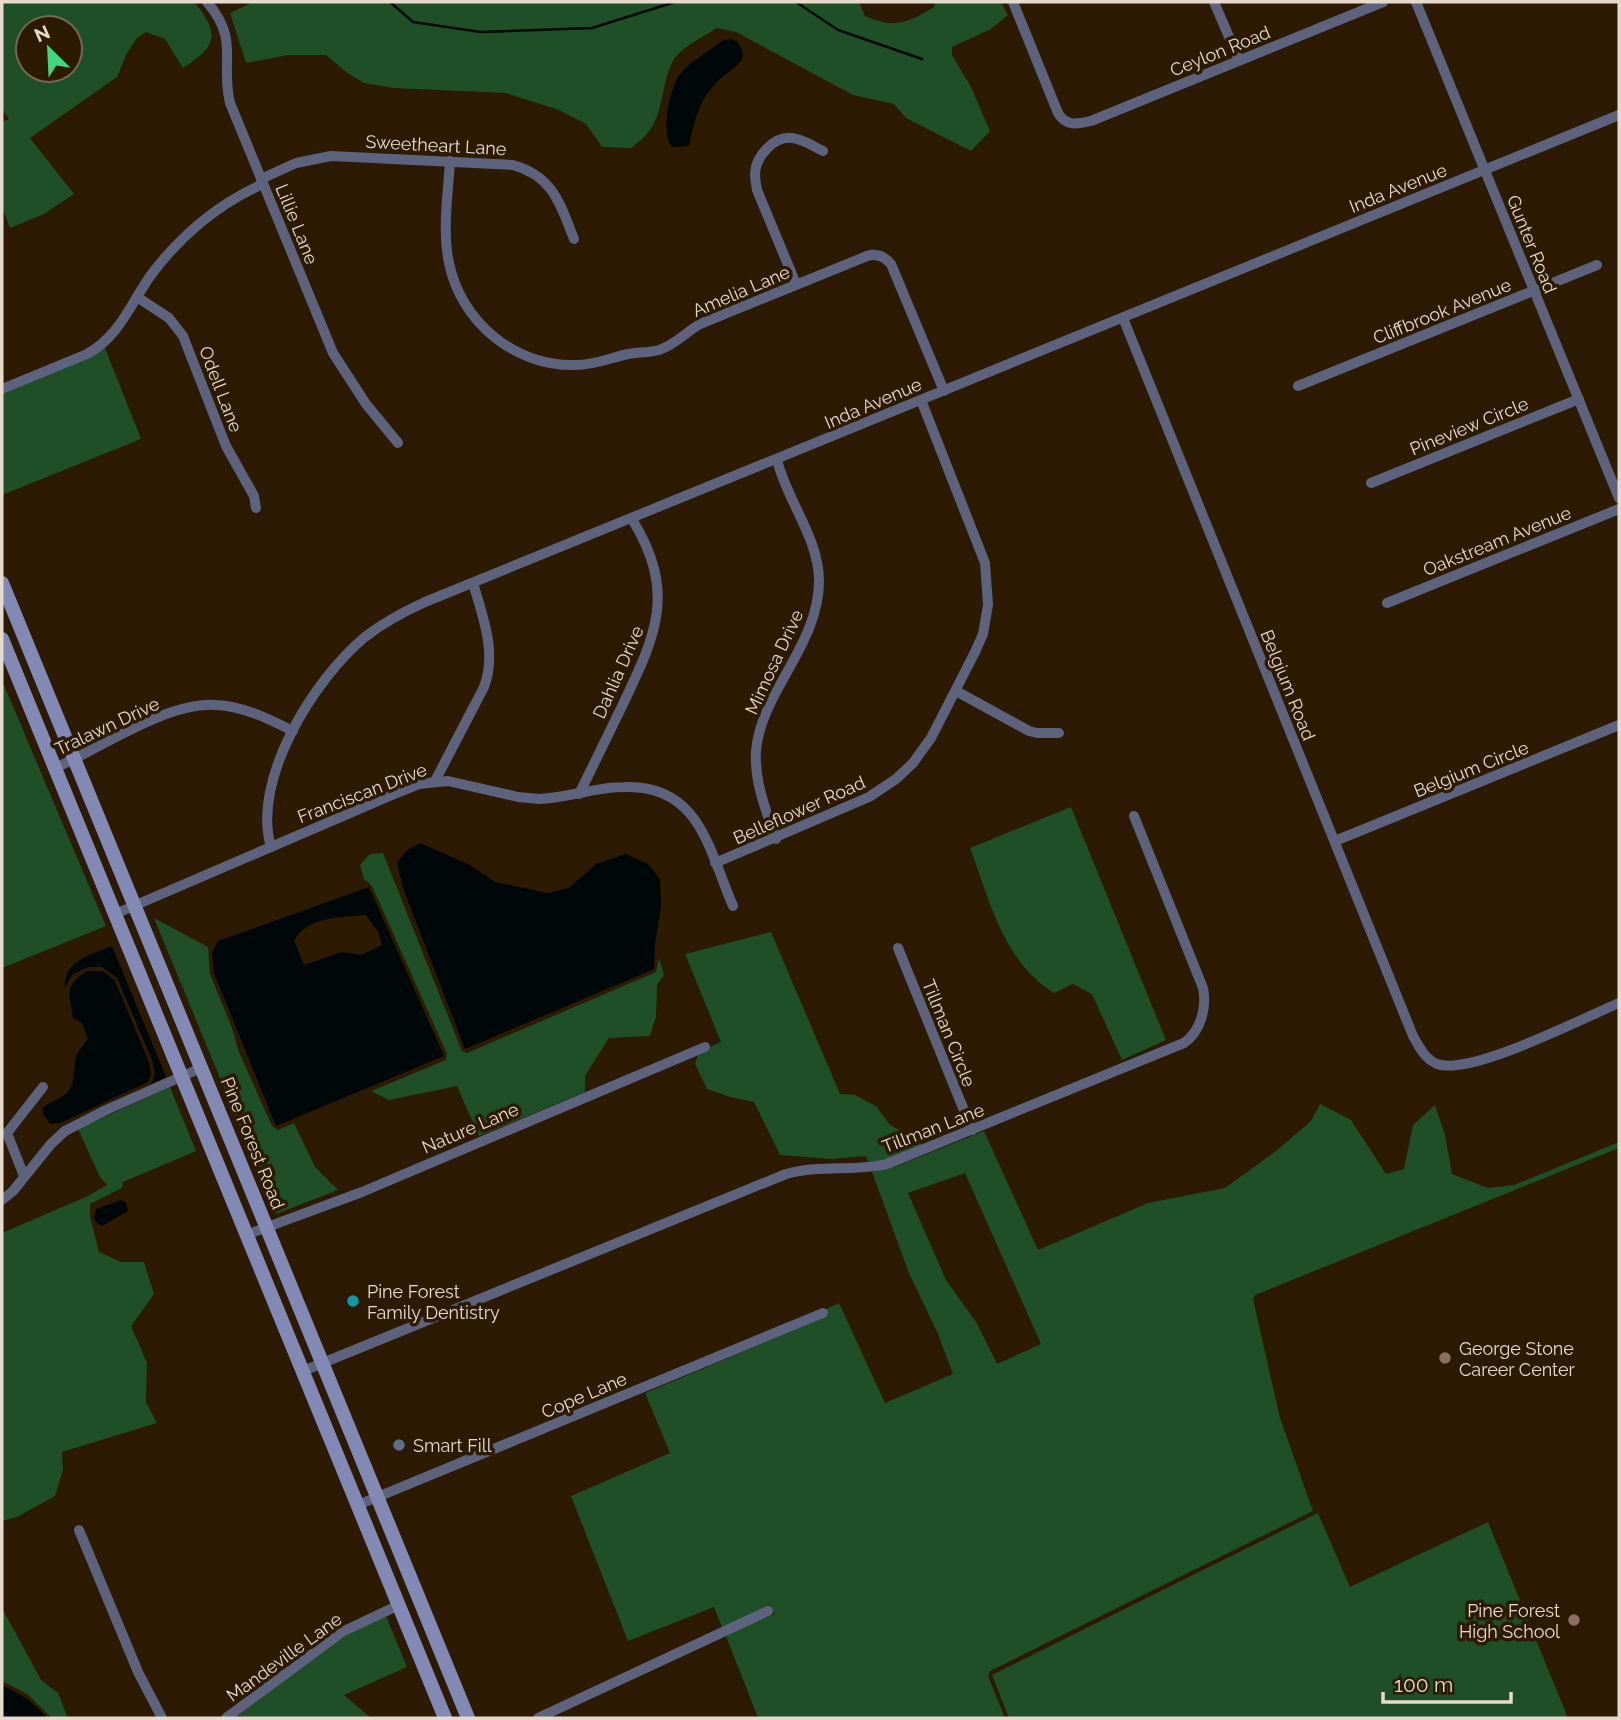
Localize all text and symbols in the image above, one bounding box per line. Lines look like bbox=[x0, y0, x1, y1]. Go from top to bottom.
north arrow bbox=[14, 14, 84, 84]
text: N bbox=[31, 20, 53, 46]
street label: Ceylon Road bbox=[1167, 21, 1273, 81]
street label: Sweetheart Lane bbox=[365, 131, 507, 159]
street label: Inda Avenue bbox=[1346, 159, 1450, 217]
street label: Lillie Lane bbox=[271, 181, 323, 268]
street label: Gunter Road bbox=[1503, 192, 1561, 296]
street label: Amelia Lane bbox=[689, 261, 793, 321]
street label: Cliffbrook Avenue bbox=[1370, 274, 1514, 348]
street label: Odell Lane bbox=[195, 343, 247, 435]
street label: Inda Avenue bbox=[821, 373, 925, 433]
street label: Pineview Circle bbox=[1407, 392, 1532, 459]
street label: Oakstream Avenue bbox=[1420, 502, 1574, 580]
street label: Mimosa Drive bbox=[741, 606, 808, 718]
street label: Dahlia Drive bbox=[588, 622, 648, 722]
street label: Belgium Road bbox=[1256, 627, 1320, 743]
street label: Tralawn Drive bbox=[52, 693, 163, 759]
street label: Belgium Circle bbox=[1411, 736, 1532, 802]
street label: Franciscan Drive bbox=[294, 759, 430, 827]
street label: Belleflower Road bbox=[730, 771, 868, 849]
street label: Tillman Circle bbox=[918, 976, 980, 1090]
street label: Pine Forest Road bbox=[217, 1074, 289, 1212]
street label: Nature Lane bbox=[419, 1098, 522, 1158]
street label: Tillman Lane bbox=[879, 1099, 987, 1157]
place label: Pine Forest Family Dentistry bbox=[367, 1281, 500, 1323]
marker: Pine Forest Family Dentistry bbox=[345, 1293, 361, 1309]
place label: George Stone Career Center bbox=[1459, 1338, 1576, 1380]
marker: George Stone Career Center bbox=[1437, 1350, 1453, 1366]
street label: Cope Lane bbox=[538, 1367, 630, 1422]
place label: Smart Fill bbox=[413, 1435, 492, 1456]
marker: Smart Fill bbox=[391, 1437, 407, 1453]
place label: Pine Forest High School bbox=[1459, 1600, 1560, 1642]
street label: Mandeville Lane bbox=[222, 1608, 346, 1706]
marker: Pine Forest High School bbox=[1566, 1612, 1582, 1628]
scale bar bbox=[1383, 1660, 1511, 1704]
text: 100 m bbox=[1394, 1672, 1453, 1697]

